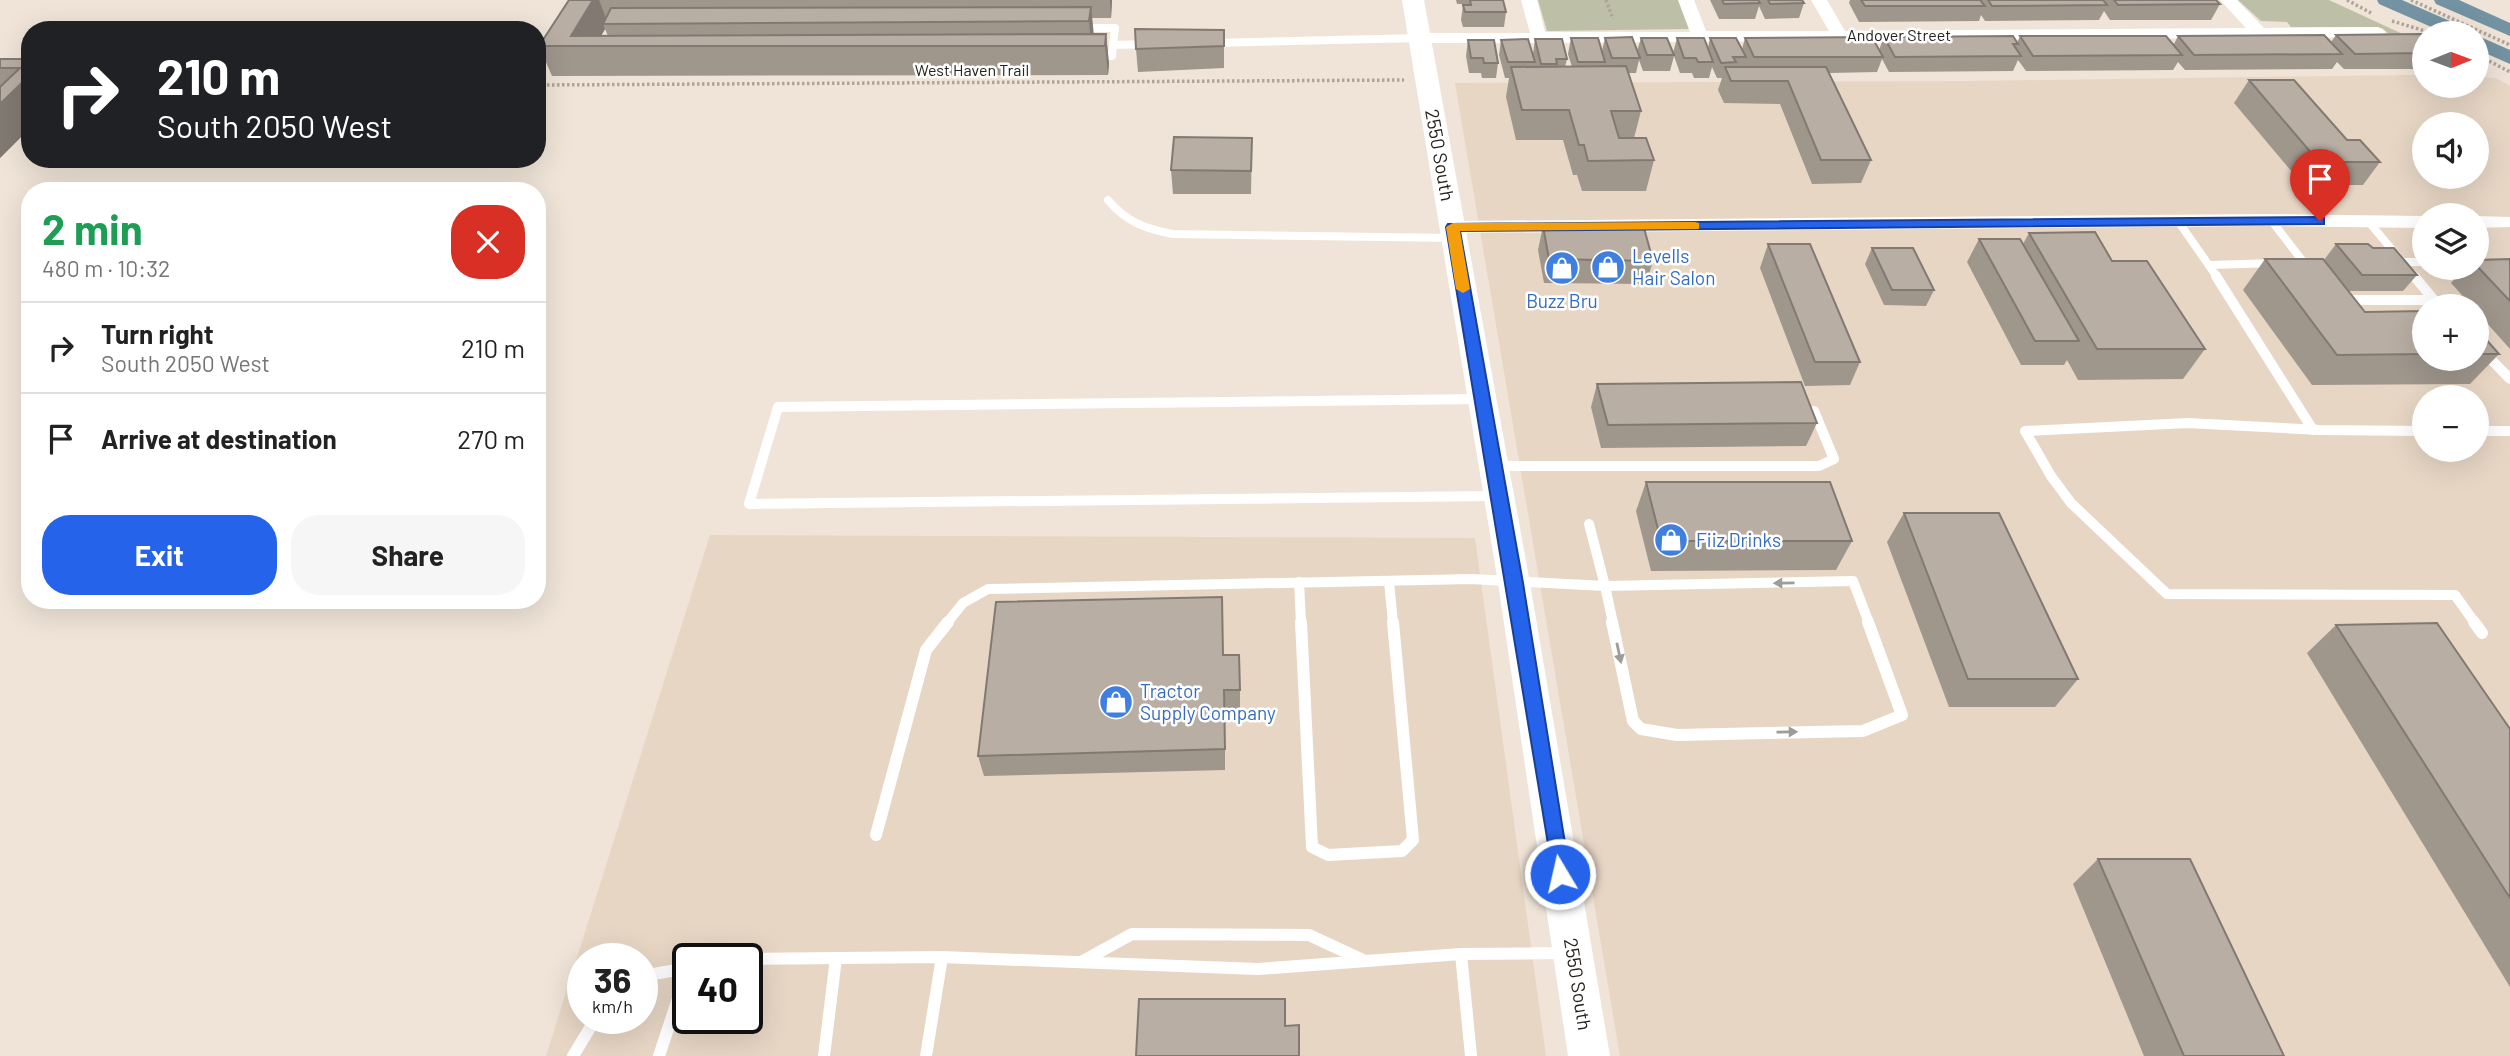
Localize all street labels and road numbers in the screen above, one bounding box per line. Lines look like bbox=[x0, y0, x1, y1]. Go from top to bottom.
street label: Andover Street bbox=[1847, 25, 1951, 44]
street label: West Haven Trail bbox=[915, 60, 1029, 79]
street label: 2550 South bbox=[1421, 107, 1460, 203]
street label: 2550 South bbox=[1560, 936, 1597, 1032]

